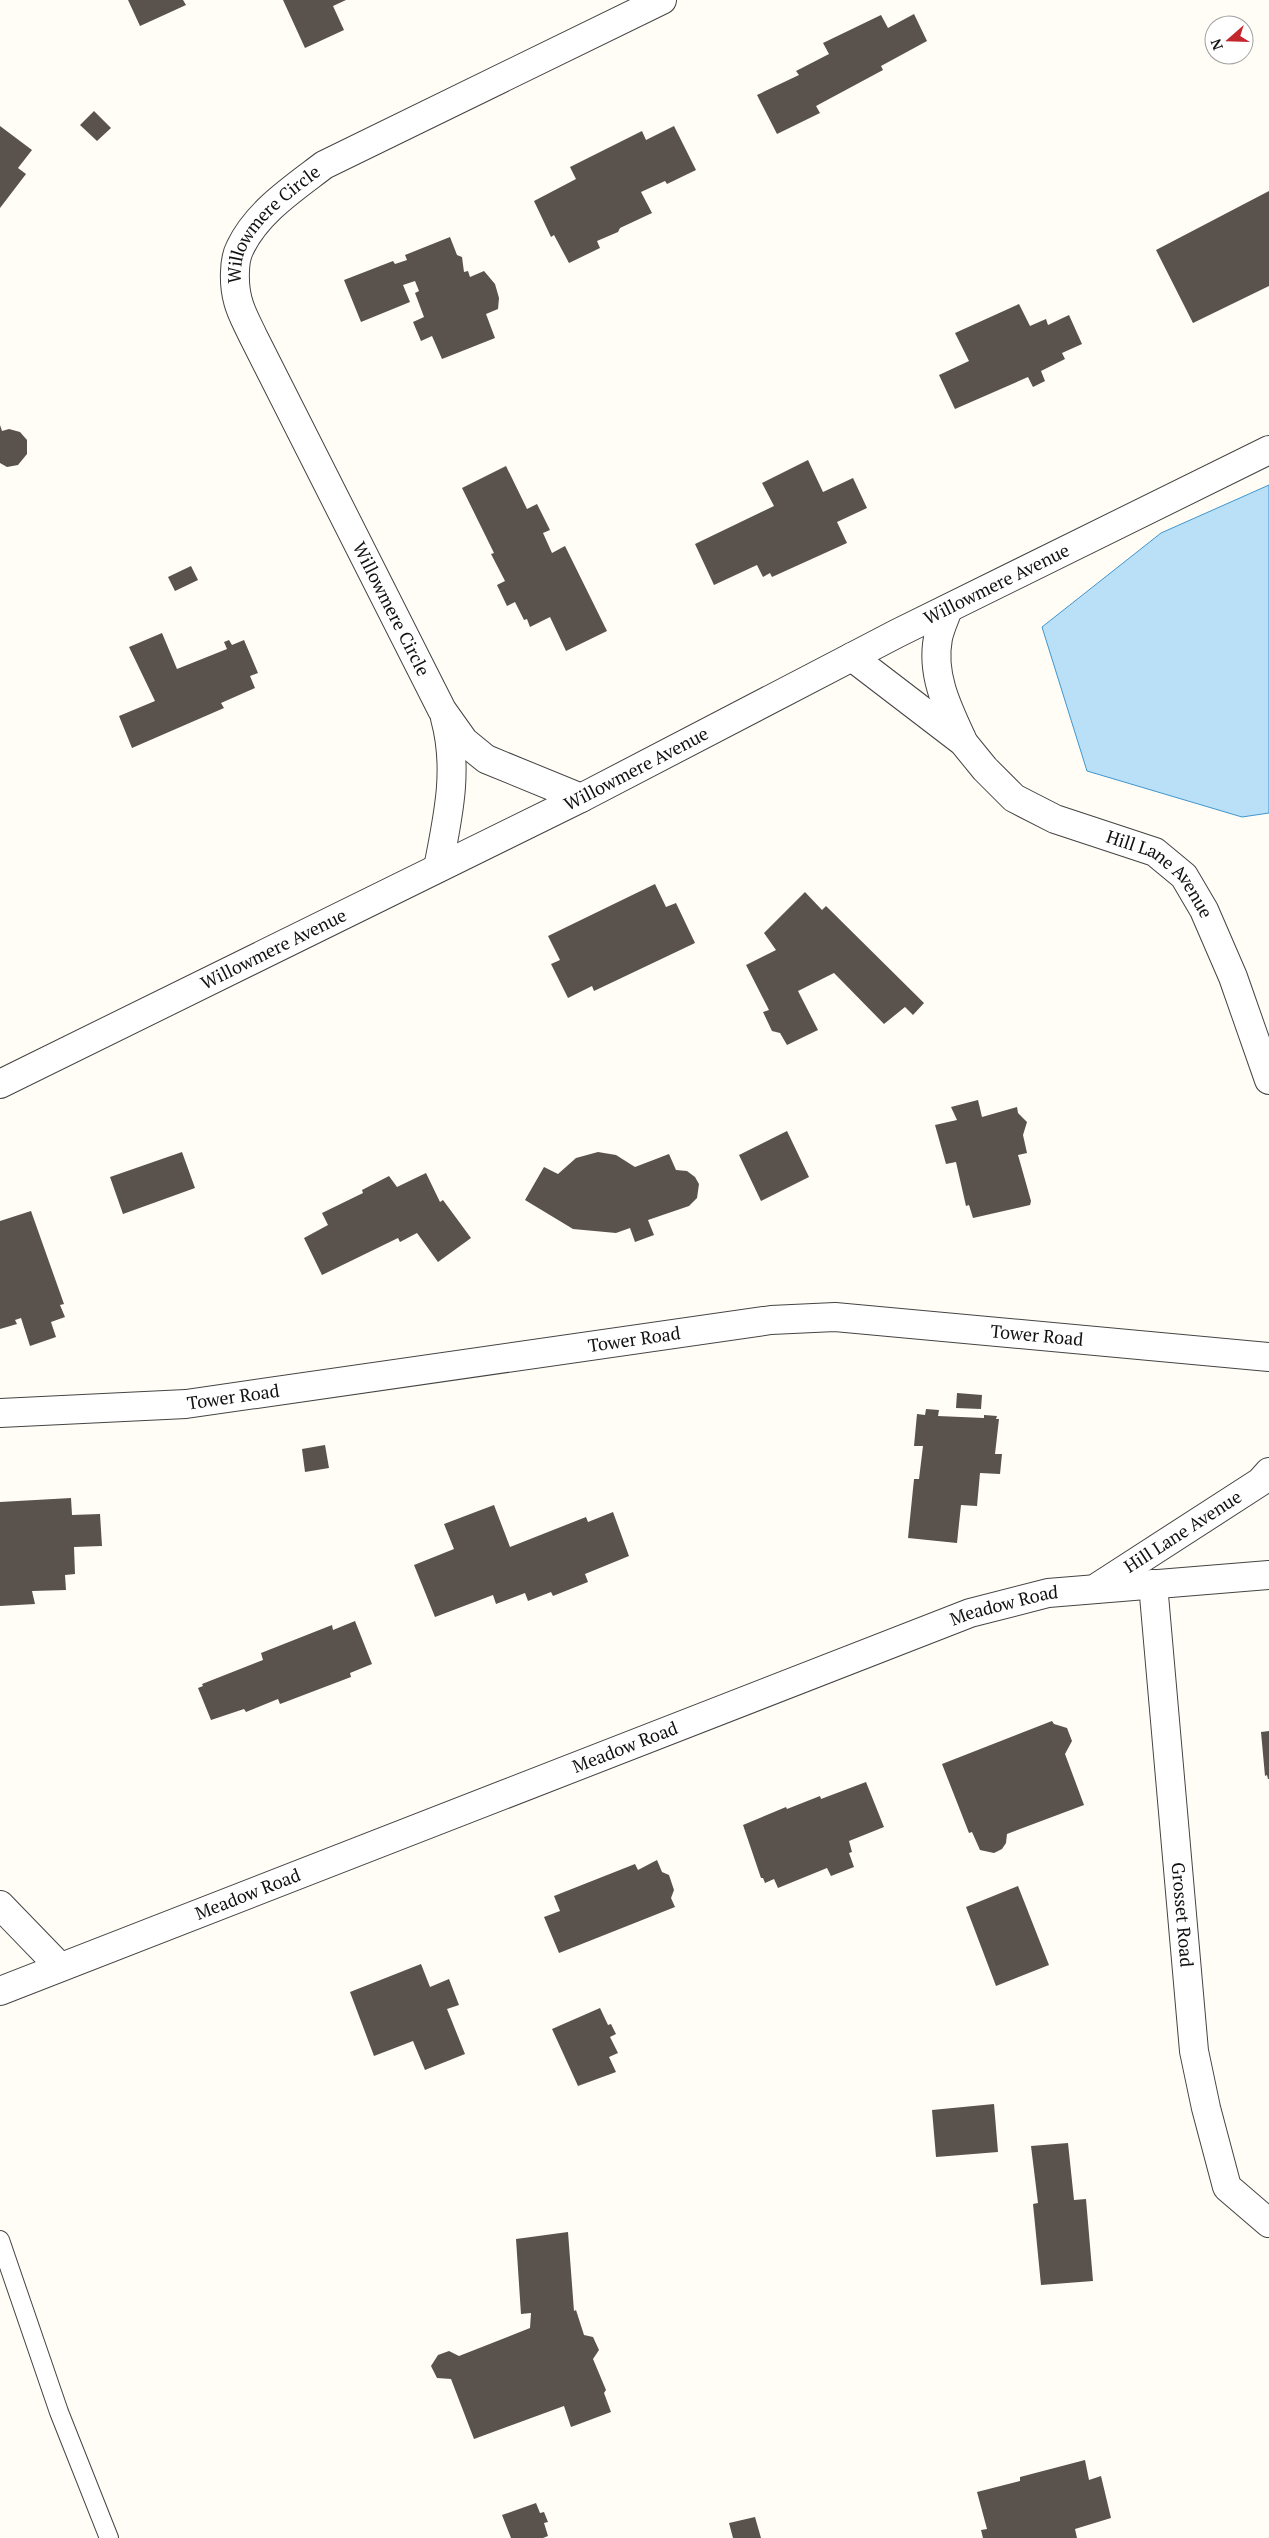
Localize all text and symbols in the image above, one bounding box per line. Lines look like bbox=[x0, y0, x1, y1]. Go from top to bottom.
north arrow bbox=[1204, 15, 1254, 65]
text: N bbox=[1205, 36, 1227, 53]
street label: Willowmere Circle bbox=[222, 159, 325, 283]
street label: Willowmere Circle bbox=[348, 537, 436, 680]
street label: Willowmere Avenue bbox=[919, 537, 1073, 629]
street label: Willowmere Avenue bbox=[560, 721, 712, 816]
street label: Hill Lane Avenue bbox=[1103, 824, 1219, 921]
street label: Willowmere Avenue bbox=[196, 902, 350, 994]
street label: Tower Road bbox=[989, 1318, 1084, 1351]
street label: Tower Road bbox=[586, 1320, 682, 1357]
street label: Tower Road bbox=[185, 1378, 281, 1415]
street label: Hill Lane Avenue bbox=[1119, 1484, 1246, 1578]
street label: Meadow Road bbox=[946, 1579, 1059, 1631]
street label: Meadow Road bbox=[569, 1715, 681, 1778]
street label: Grosset Road bbox=[1166, 1861, 1200, 1968]
street label: Meadow Road bbox=[191, 1862, 304, 1925]

